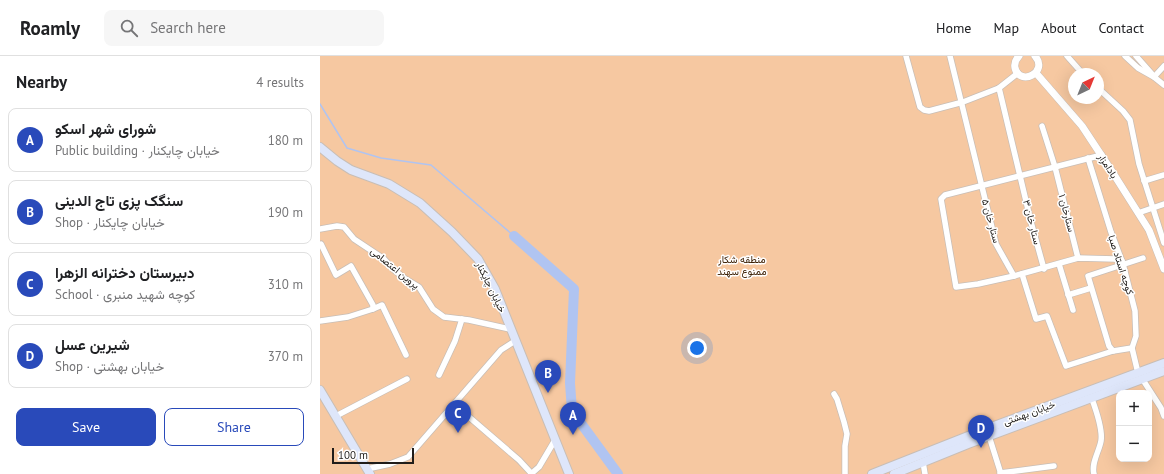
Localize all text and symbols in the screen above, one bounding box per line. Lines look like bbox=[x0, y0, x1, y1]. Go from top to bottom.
search box bbox=[104, 10, 384, 46]
text: Roamly bbox=[20, 16, 80, 40]
icon: search bbox=[118, 17, 140, 39]
text: Search here bbox=[150, 18, 226, 37]
text: Home bbox=[936, 19, 971, 37]
text: Map bbox=[993, 19, 1019, 37]
text: About bbox=[1041, 19, 1077, 37]
text: Contact bbox=[1099, 19, 1144, 37]
north arrow bbox=[1068, 68, 1104, 104]
text: Nearby bbox=[16, 71, 67, 93]
text: 4 results bbox=[256, 74, 304, 91]
text: شورای شهر اسکو bbox=[55, 119, 156, 138]
text: A bbox=[26, 132, 34, 149]
text: 180 m bbox=[268, 132, 303, 149]
text: Public building · خیابان چایکنار bbox=[55, 142, 220, 159]
street label: بادامزار bbox=[1095, 150, 1121, 181]
text: سنگک پزی تاج الدینی bbox=[55, 191, 183, 210]
street label: ستارخان ۱ bbox=[1056, 193, 1078, 233]
street label: ستار خان ۵ bbox=[979, 198, 1003, 245]
street label: ستار خان ۳ bbox=[1020, 198, 1044, 246]
text: B bbox=[26, 204, 34, 221]
text: 190 m bbox=[268, 204, 303, 221]
text: Shop · خیابان چایکنار bbox=[55, 214, 165, 231]
street label: کوچه استاد صبا bbox=[1104, 234, 1137, 297]
street label: پروین اعتصامی bbox=[367, 244, 422, 292]
park label: منطقه شکار ممنوع سهند bbox=[717, 253, 767, 278]
street label: خیابان چایکنار bbox=[472, 259, 509, 315]
text: دبیرستان دخترانه الزهرا bbox=[55, 263, 194, 282]
text: C bbox=[26, 276, 34, 293]
text: 310 m bbox=[268, 276, 303, 293]
text: School · کوچه شهید منبری bbox=[55, 286, 195, 303]
text: شیرین عسل bbox=[55, 335, 130, 354]
your location bbox=[687, 338, 707, 358]
text: D bbox=[26, 348, 34, 365]
text: 370 m bbox=[268, 348, 303, 365]
text: Shop · خیابان بهشتی bbox=[55, 358, 164, 375]
pin: B bbox=[535, 360, 561, 393]
map controls bbox=[1116, 390, 1152, 462]
button: + bbox=[1116, 390, 1152, 426]
street label: خیابان بهشتی bbox=[1001, 397, 1057, 428]
pin: C bbox=[445, 400, 471, 433]
pin: A bbox=[560, 402, 586, 435]
button: Save bbox=[16, 408, 156, 446]
button: Share bbox=[164, 408, 304, 446]
pin: D bbox=[968, 415, 994, 448]
button: − bbox=[1116, 426, 1152, 462]
scale bar bbox=[332, 446, 414, 465]
text: 100 m bbox=[338, 448, 368, 462]

